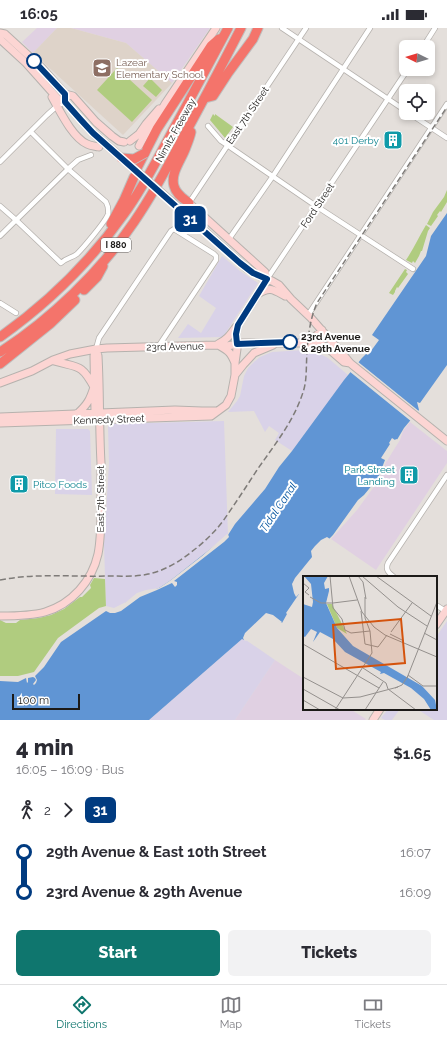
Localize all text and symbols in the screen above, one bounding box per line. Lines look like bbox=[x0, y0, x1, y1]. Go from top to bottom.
text: 16:05 bbox=[20, 5, 58, 23]
north arrow bbox=[399, 40, 435, 76]
map controls bbox=[399, 40, 435, 120]
unlabelled marker bbox=[26, 53, 42, 69]
school or university icon: Lazear Elementary School bbox=[91, 57, 113, 79]
place label: Lazear Elementary School bbox=[116, 57, 204, 80]
street label: East 7th Street bbox=[224, 84, 271, 146]
button: locate bbox=[399, 84, 435, 120]
street label: Nimitz Freeway bbox=[153, 96, 198, 164]
building icon: 401 Derby bbox=[382, 129, 404, 151]
place label: 401 Derby bbox=[333, 135, 380, 146]
street label: Ford Street bbox=[298, 180, 337, 230]
line badge: 31 bbox=[172, 206, 208, 232]
text: 31 bbox=[183, 211, 197, 227]
road number: I 880 bbox=[101, 238, 131, 252]
place label: 23rd Avenue & 29th Avenue bbox=[301, 331, 370, 354]
marker: 23rd Avenue & 29th Avenue bbox=[282, 334, 298, 350]
street label: 23rd Avenue bbox=[146, 340, 204, 353]
street label: Kennedy Street bbox=[73, 413, 145, 426]
place label: Park Street Landing bbox=[344, 464, 396, 487]
building icon: Park Street Landing bbox=[398, 464, 420, 486]
street label: East 7th Street bbox=[95, 465, 106, 533]
building icon: Pitco Foods bbox=[8, 473, 30, 495]
place label: Pitco Foods bbox=[33, 479, 87, 490]
water label: Tidal Canal bbox=[257, 480, 300, 534]
inset map bbox=[303, 576, 437, 710]
scale bar bbox=[12, 692, 80, 711]
text: 100 m bbox=[18, 694, 49, 707]
text: 4 min bbox=[16, 734, 74, 760]
text: $1.65 bbox=[393, 745, 431, 763]
text: 16:05 – 16:09 · Bus bbox=[16, 762, 124, 777]
icon: walk bbox=[16, 799, 38, 821]
icon: forward bbox=[57, 799, 79, 821]
text: 31 bbox=[93, 802, 108, 818]
text: 2 bbox=[44, 803, 51, 818]
text: 29th Avenue & East 10th Street bbox=[46, 843, 267, 861]
text: 16:07 bbox=[400, 845, 431, 860]
text: 23rd Avenue & 29th Avenue bbox=[46, 883, 242, 901]
text: 16:09 bbox=[400, 885, 431, 900]
button: Start bbox=[16, 930, 220, 976]
button: Tickets bbox=[228, 930, 431, 976]
tab: Directions bbox=[56, 994, 107, 1031]
tab: Map bbox=[220, 994, 242, 1031]
tab: Tickets bbox=[355, 994, 391, 1031]

